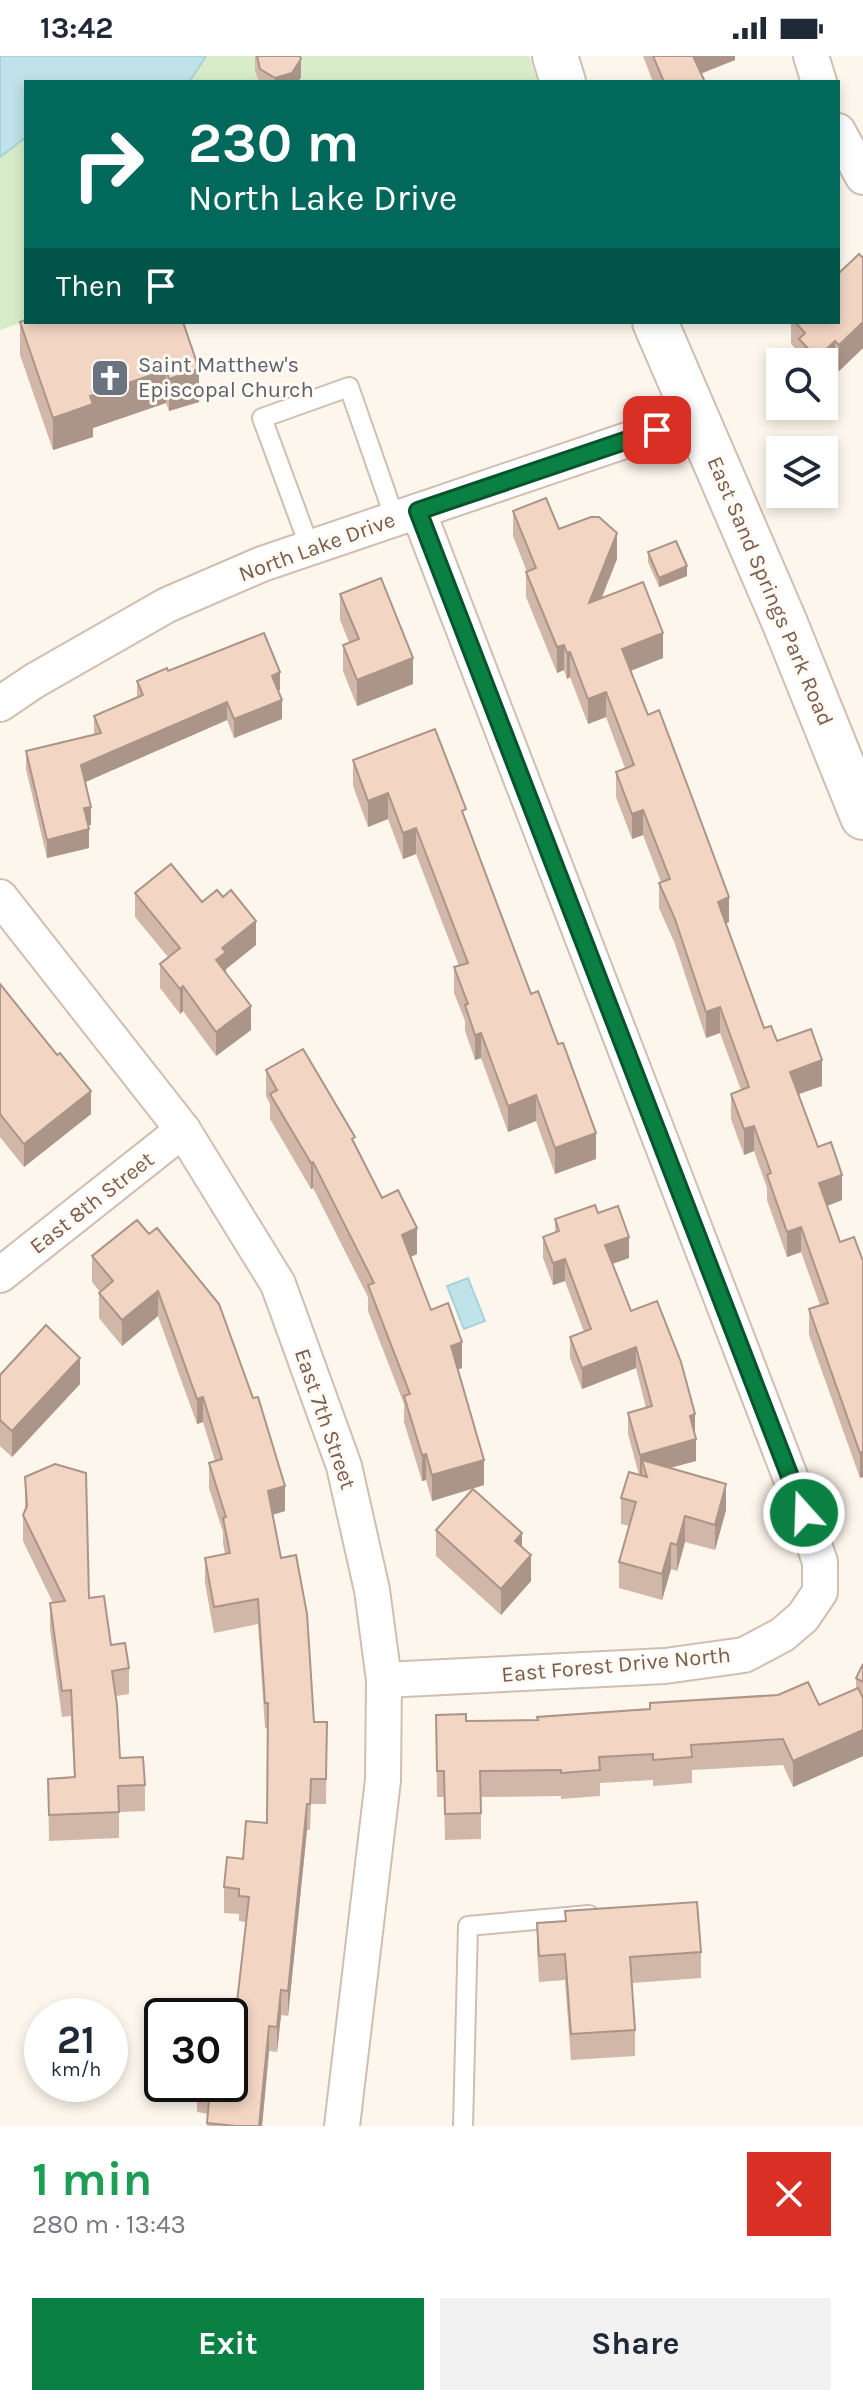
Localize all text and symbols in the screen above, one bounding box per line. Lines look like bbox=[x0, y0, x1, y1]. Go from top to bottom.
text: 13:42 bbox=[40, 10, 113, 46]
text: 230 m bbox=[188, 110, 359, 175]
icon: right bbox=[56, 112, 160, 216]
text: North Lake Drive bbox=[188, 177, 457, 219]
icon: arrive bbox=[139, 264, 183, 308]
text: Then bbox=[56, 268, 123, 304]
map controls bbox=[766, 348, 838, 508]
button: search bbox=[766, 348, 838, 420]
place label: Saint Matthew's Episcopal Church bbox=[138, 352, 314, 403]
church icon: Saint Matthew's Episcopal Church bbox=[89, 357, 131, 399]
pin bbox=[623, 396, 691, 464]
icon: arrive bbox=[635, 408, 679, 452]
button: layers bbox=[766, 436, 838, 508]
street label: East Sand Springs Park Road bbox=[701, 452, 839, 730]
street label: North Lake Drive bbox=[235, 507, 399, 587]
street label: East 8th Street bbox=[25, 1147, 159, 1259]
street label: East 7th Street bbox=[289, 1345, 361, 1493]
position arrow bbox=[762, 1471, 846, 1555]
street label: East Forest Drive North bbox=[500, 1642, 732, 1688]
speed limit sign: 30 bbox=[144, 1998, 248, 2102]
text: 21 bbox=[57, 2016, 95, 2063]
text: km/h bbox=[51, 2058, 101, 2081]
text: 1 min bbox=[32, 2151, 152, 2207]
button: close bbox=[747, 2152, 831, 2236]
text: 280 m · 13:43 bbox=[32, 2209, 186, 2240]
button: Exit bbox=[32, 2298, 424, 2390]
button: Share bbox=[440, 2298, 831, 2390]

